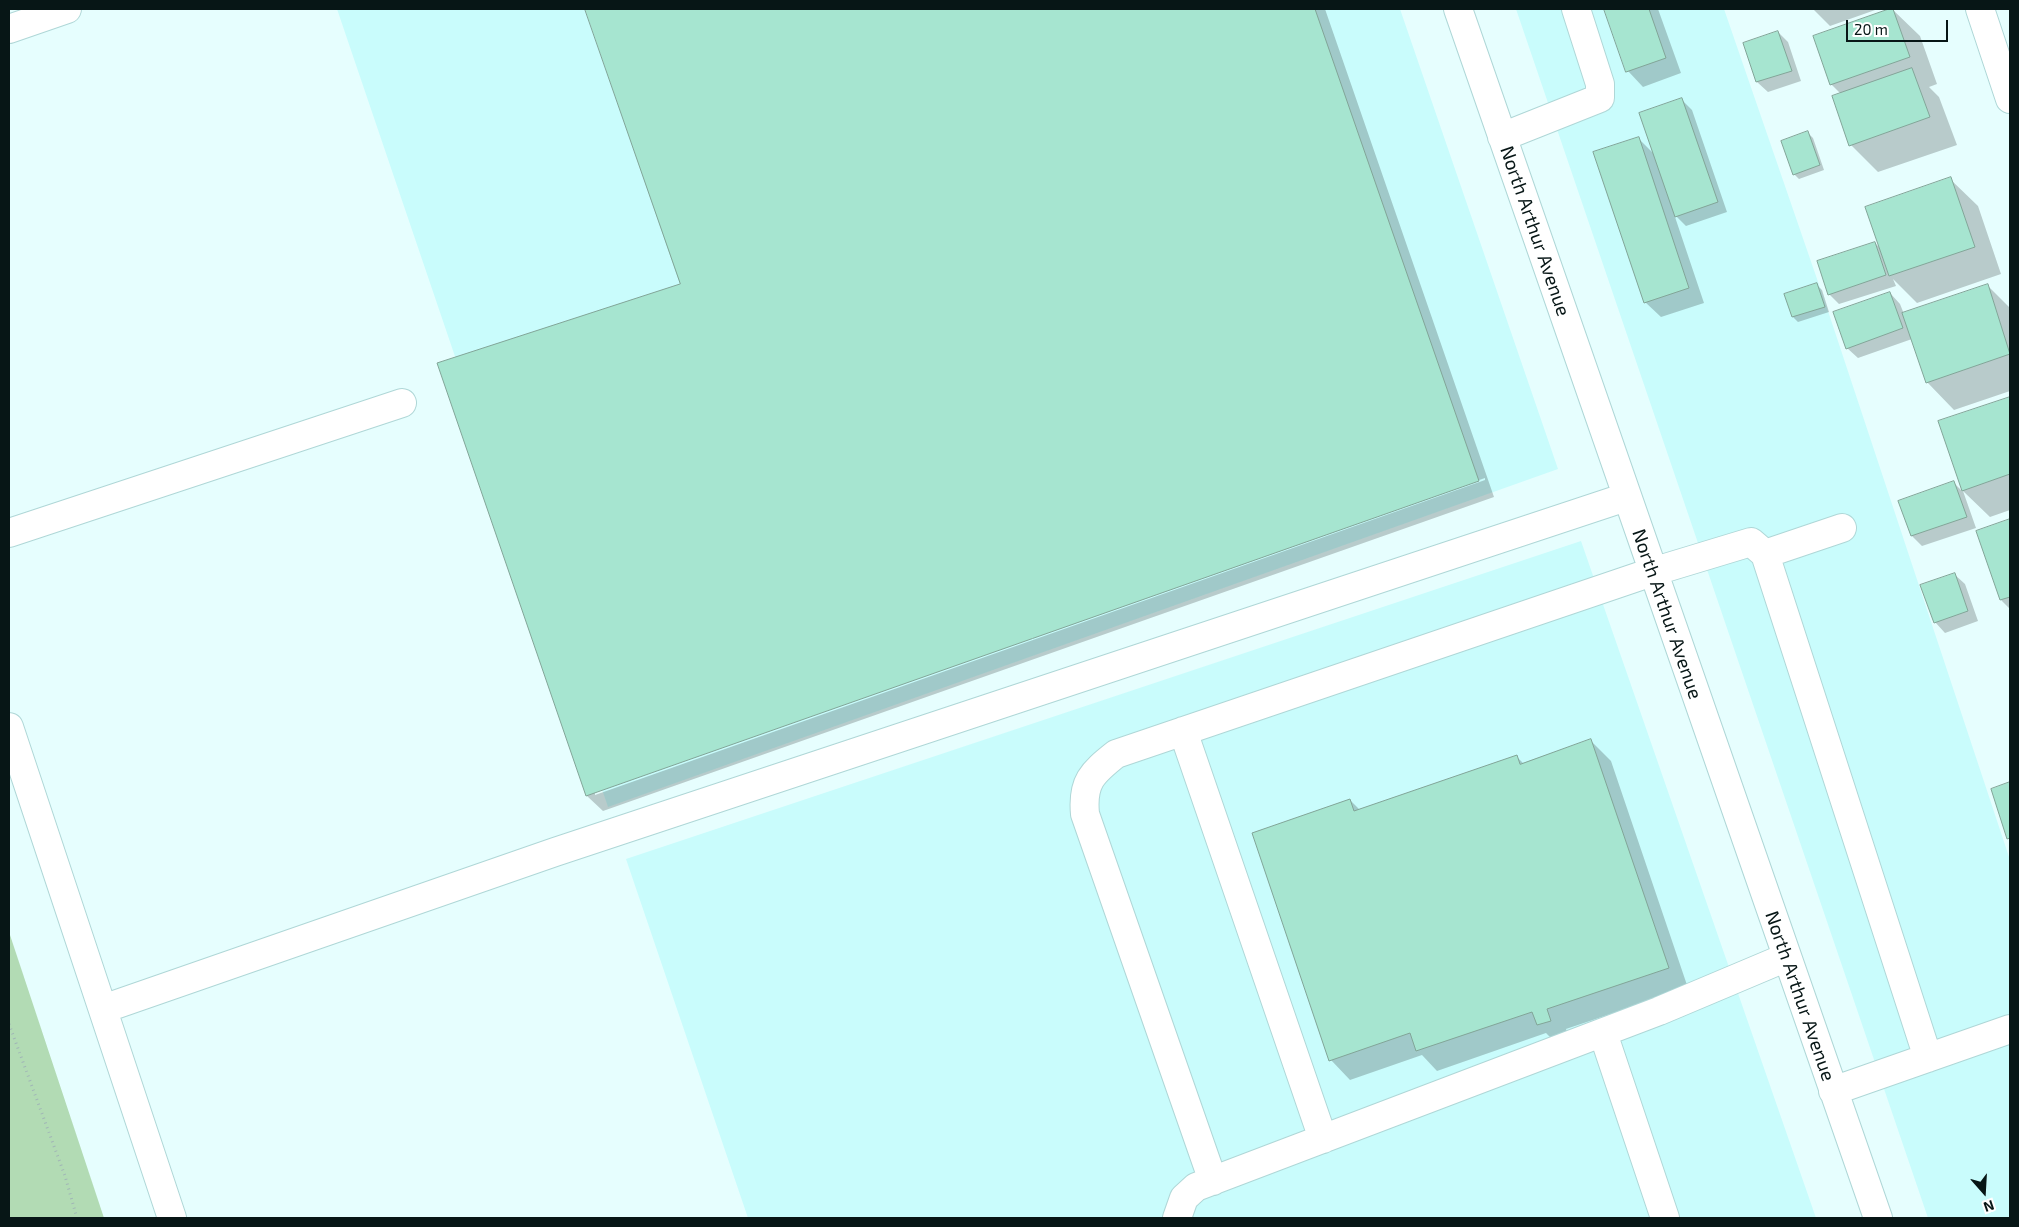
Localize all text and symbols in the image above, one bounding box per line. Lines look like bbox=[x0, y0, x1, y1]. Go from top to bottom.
scale bar bbox=[1849, 10, 1952, 42]
text: 20 m bbox=[1854, 20, 1888, 38]
street label: North Arthur Avenue bbox=[1495, 143, 1575, 319]
street label: North Arthur Avenue bbox=[1627, 526, 1707, 702]
street label: North Arthur Avenue bbox=[1760, 908, 1840, 1084]
north arrow bbox=[1959, 1167, 2009, 1217]
text: N bbox=[1982, 1197, 1997, 1216]

